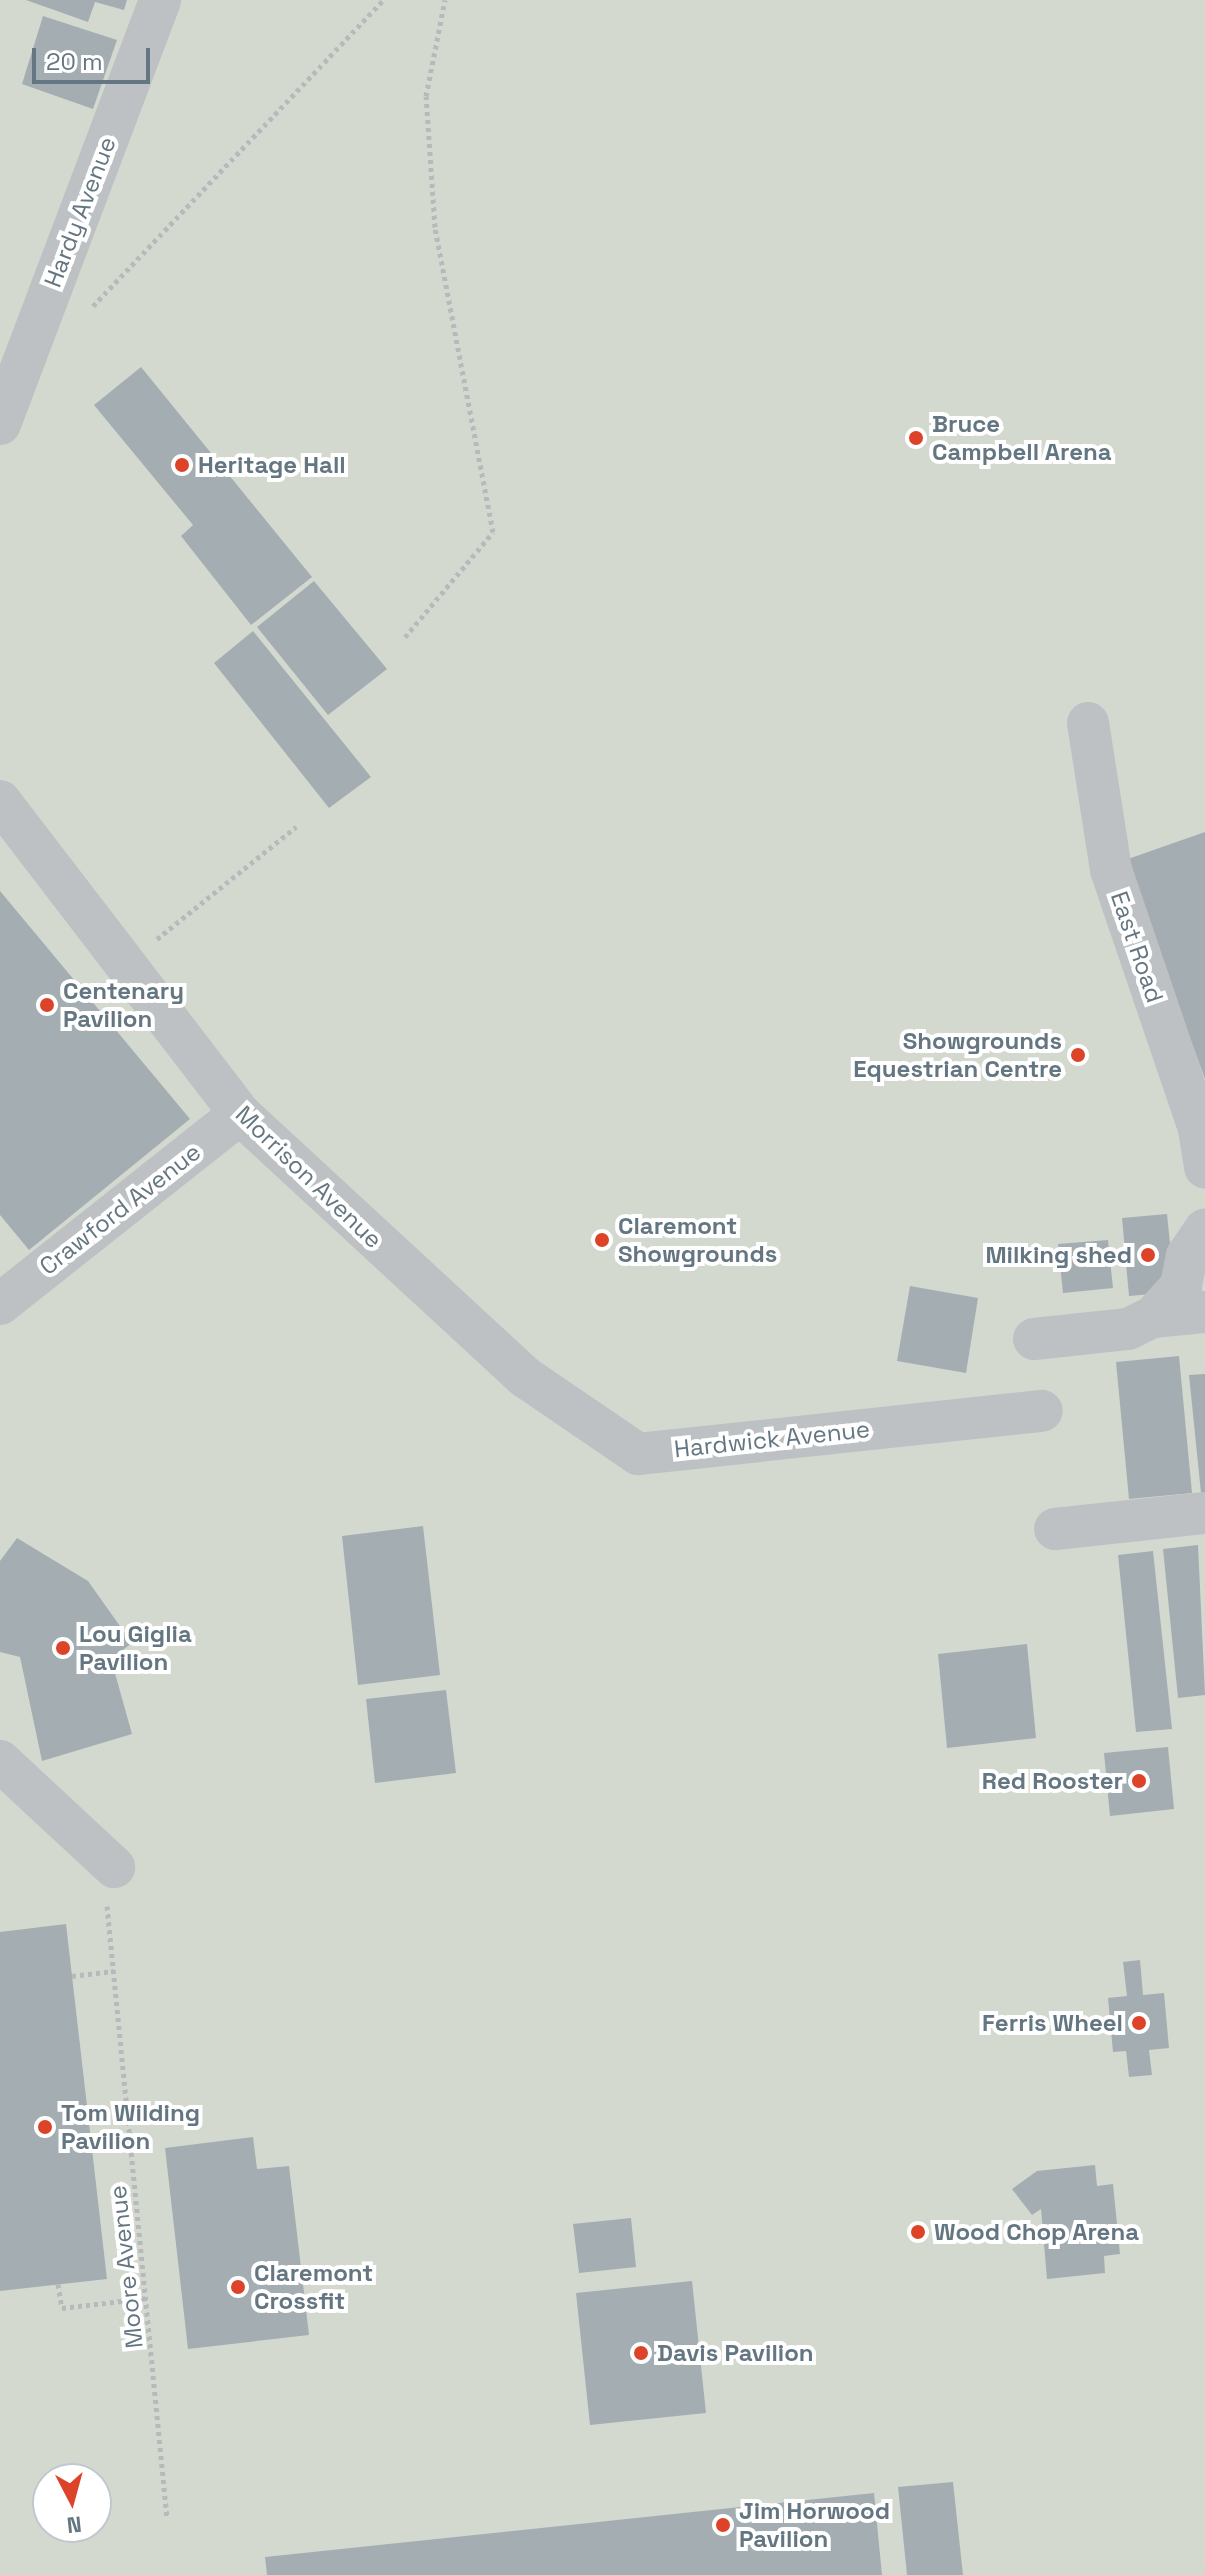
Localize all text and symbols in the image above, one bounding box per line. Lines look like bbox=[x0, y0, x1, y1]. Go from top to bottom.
scale bar bbox=[36, 32, 154, 82]
text: 20 m bbox=[46, 46, 103, 77]
street label: Hardy Avenue bbox=[38, 133, 122, 291]
place label: Bruce Campbell Arena bbox=[932, 410, 1112, 466]
marker: Bruce Campbell Arena bbox=[907, 429, 925, 447]
place label: Heritage Hall bbox=[198, 451, 346, 479]
marker: Heritage Hall bbox=[173, 456, 191, 474]
street label: East Road bbox=[1105, 888, 1169, 1006]
place label: Centenary Pavilion bbox=[63, 977, 184, 1033]
marker: Centenary Pavilion bbox=[38, 996, 56, 1014]
place label: Showgrounds Equestrian Centre bbox=[853, 1027, 1062, 1083]
marker: Showgrounds Equestrian Centre bbox=[1069, 1046, 1087, 1064]
street label: Morrison Avenue bbox=[230, 1100, 388, 1254]
street label: Crawford Avenue bbox=[34, 1137, 206, 1281]
place label: Claremont Showgrounds bbox=[618, 1212, 777, 1268]
marker: Claremont Showgrounds bbox=[593, 1231, 611, 1249]
place label: Milking shed bbox=[985, 1241, 1132, 1269]
marker: Milking shed bbox=[1139, 1246, 1157, 1264]
street label: Hardwick Avenue bbox=[673, 1414, 871, 1464]
place label: Lou Giglia Pavilion bbox=[79, 1620, 192, 1676]
marker: Lou Giglia Pavilion bbox=[54, 1639, 72, 1657]
place label: Red Rooster bbox=[982, 1767, 1123, 1795]
marker: Red Rooster bbox=[1130, 1772, 1148, 1790]
place label: Ferris Wheel bbox=[982, 2009, 1123, 2037]
marker: Ferris Wheel bbox=[1130, 2014, 1148, 2032]
place label: Tom Wilding Pavilion bbox=[61, 2099, 200, 2155]
marker: Tom Wilding Pavilion bbox=[36, 2118, 54, 2136]
street label: Moore Avenue bbox=[103, 2184, 149, 2350]
place label: Wood Chop Arena bbox=[934, 2218, 1139, 2246]
marker: Wood Chop Arena bbox=[909, 2223, 927, 2241]
place label: Claremont Crossfit bbox=[254, 2259, 373, 2315]
marker: Claremont Crossfit bbox=[229, 2278, 247, 2296]
place label: Davis Pavilion bbox=[657, 2339, 814, 2367]
marker: Davis Pavilion bbox=[632, 2344, 650, 2362]
north arrow bbox=[32, 2463, 112, 2543]
place label: Jim Horwood Pavilion bbox=[739, 2497, 890, 2553]
text: N bbox=[66, 2510, 83, 2540]
marker: Jim Horwood Pavilion bbox=[714, 2516, 732, 2534]

